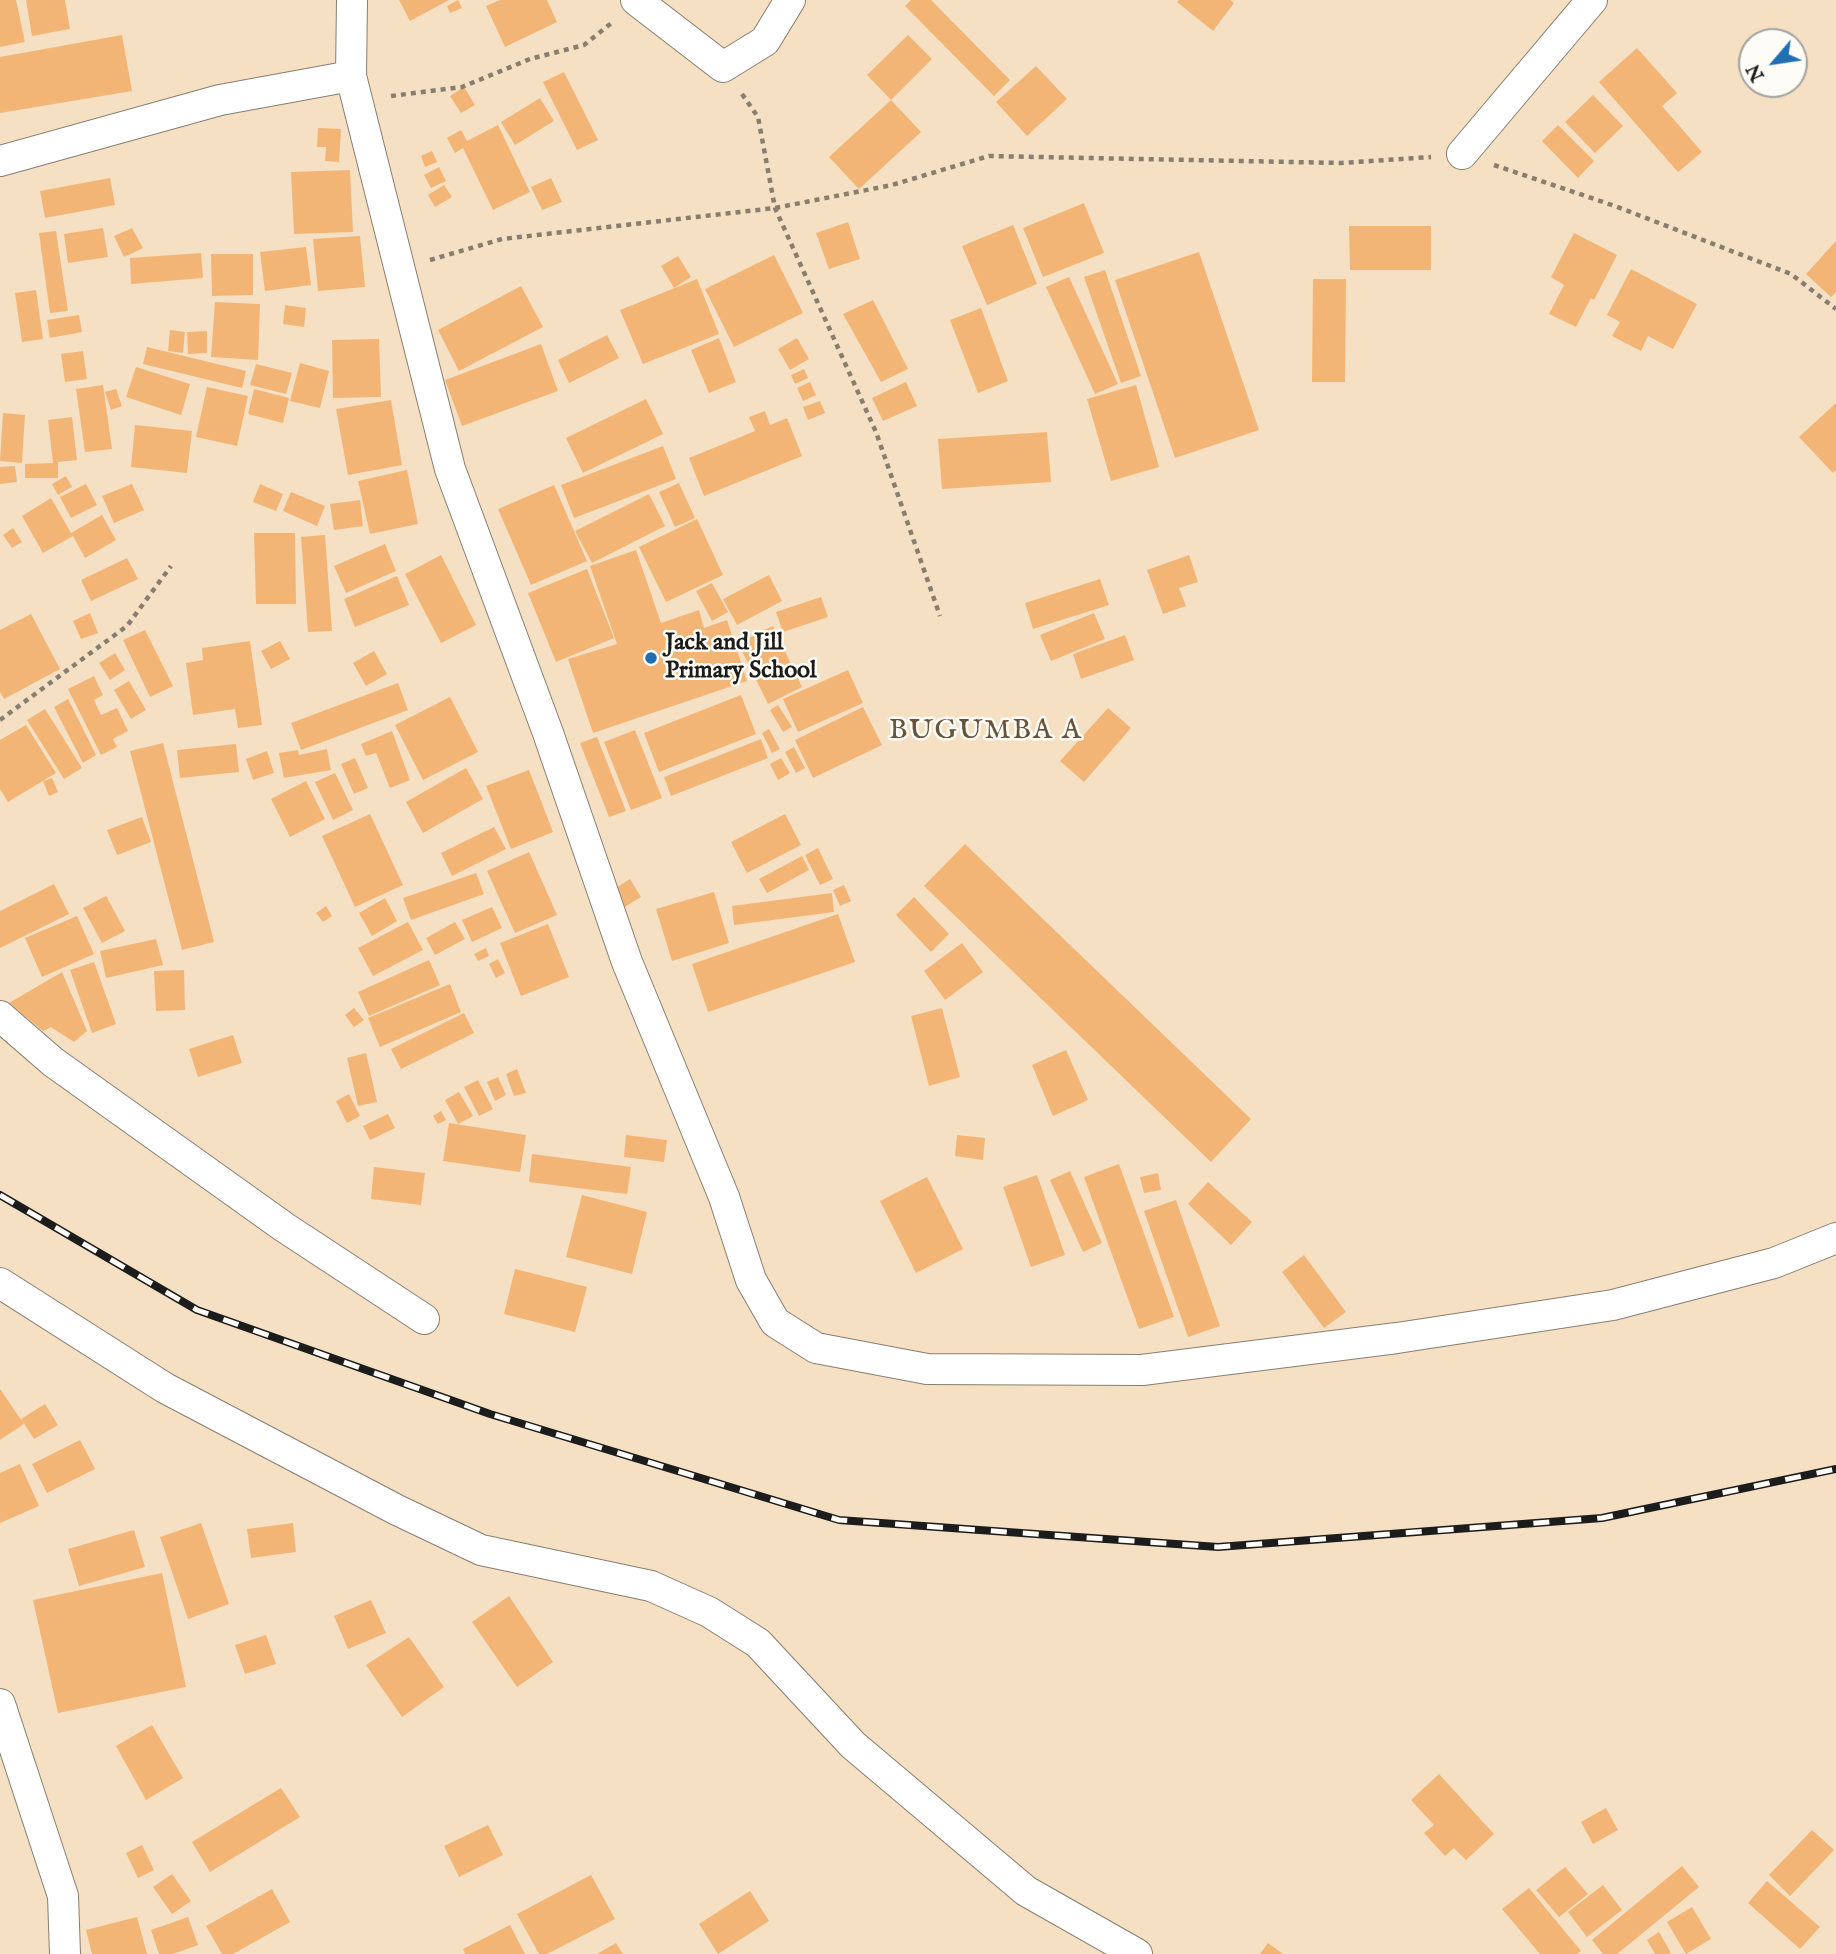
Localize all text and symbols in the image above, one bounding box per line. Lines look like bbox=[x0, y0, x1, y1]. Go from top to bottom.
north arrow bbox=[1738, 28, 1808, 98]
text: N bbox=[1742, 59, 1771, 85]
place label: Jack and Jill Primary School bbox=[665, 630, 817, 686]
marker: Jack and Jill Primary School bbox=[643, 650, 659, 666]
district label: BUGUMBA A bbox=[890, 715, 1082, 749]

